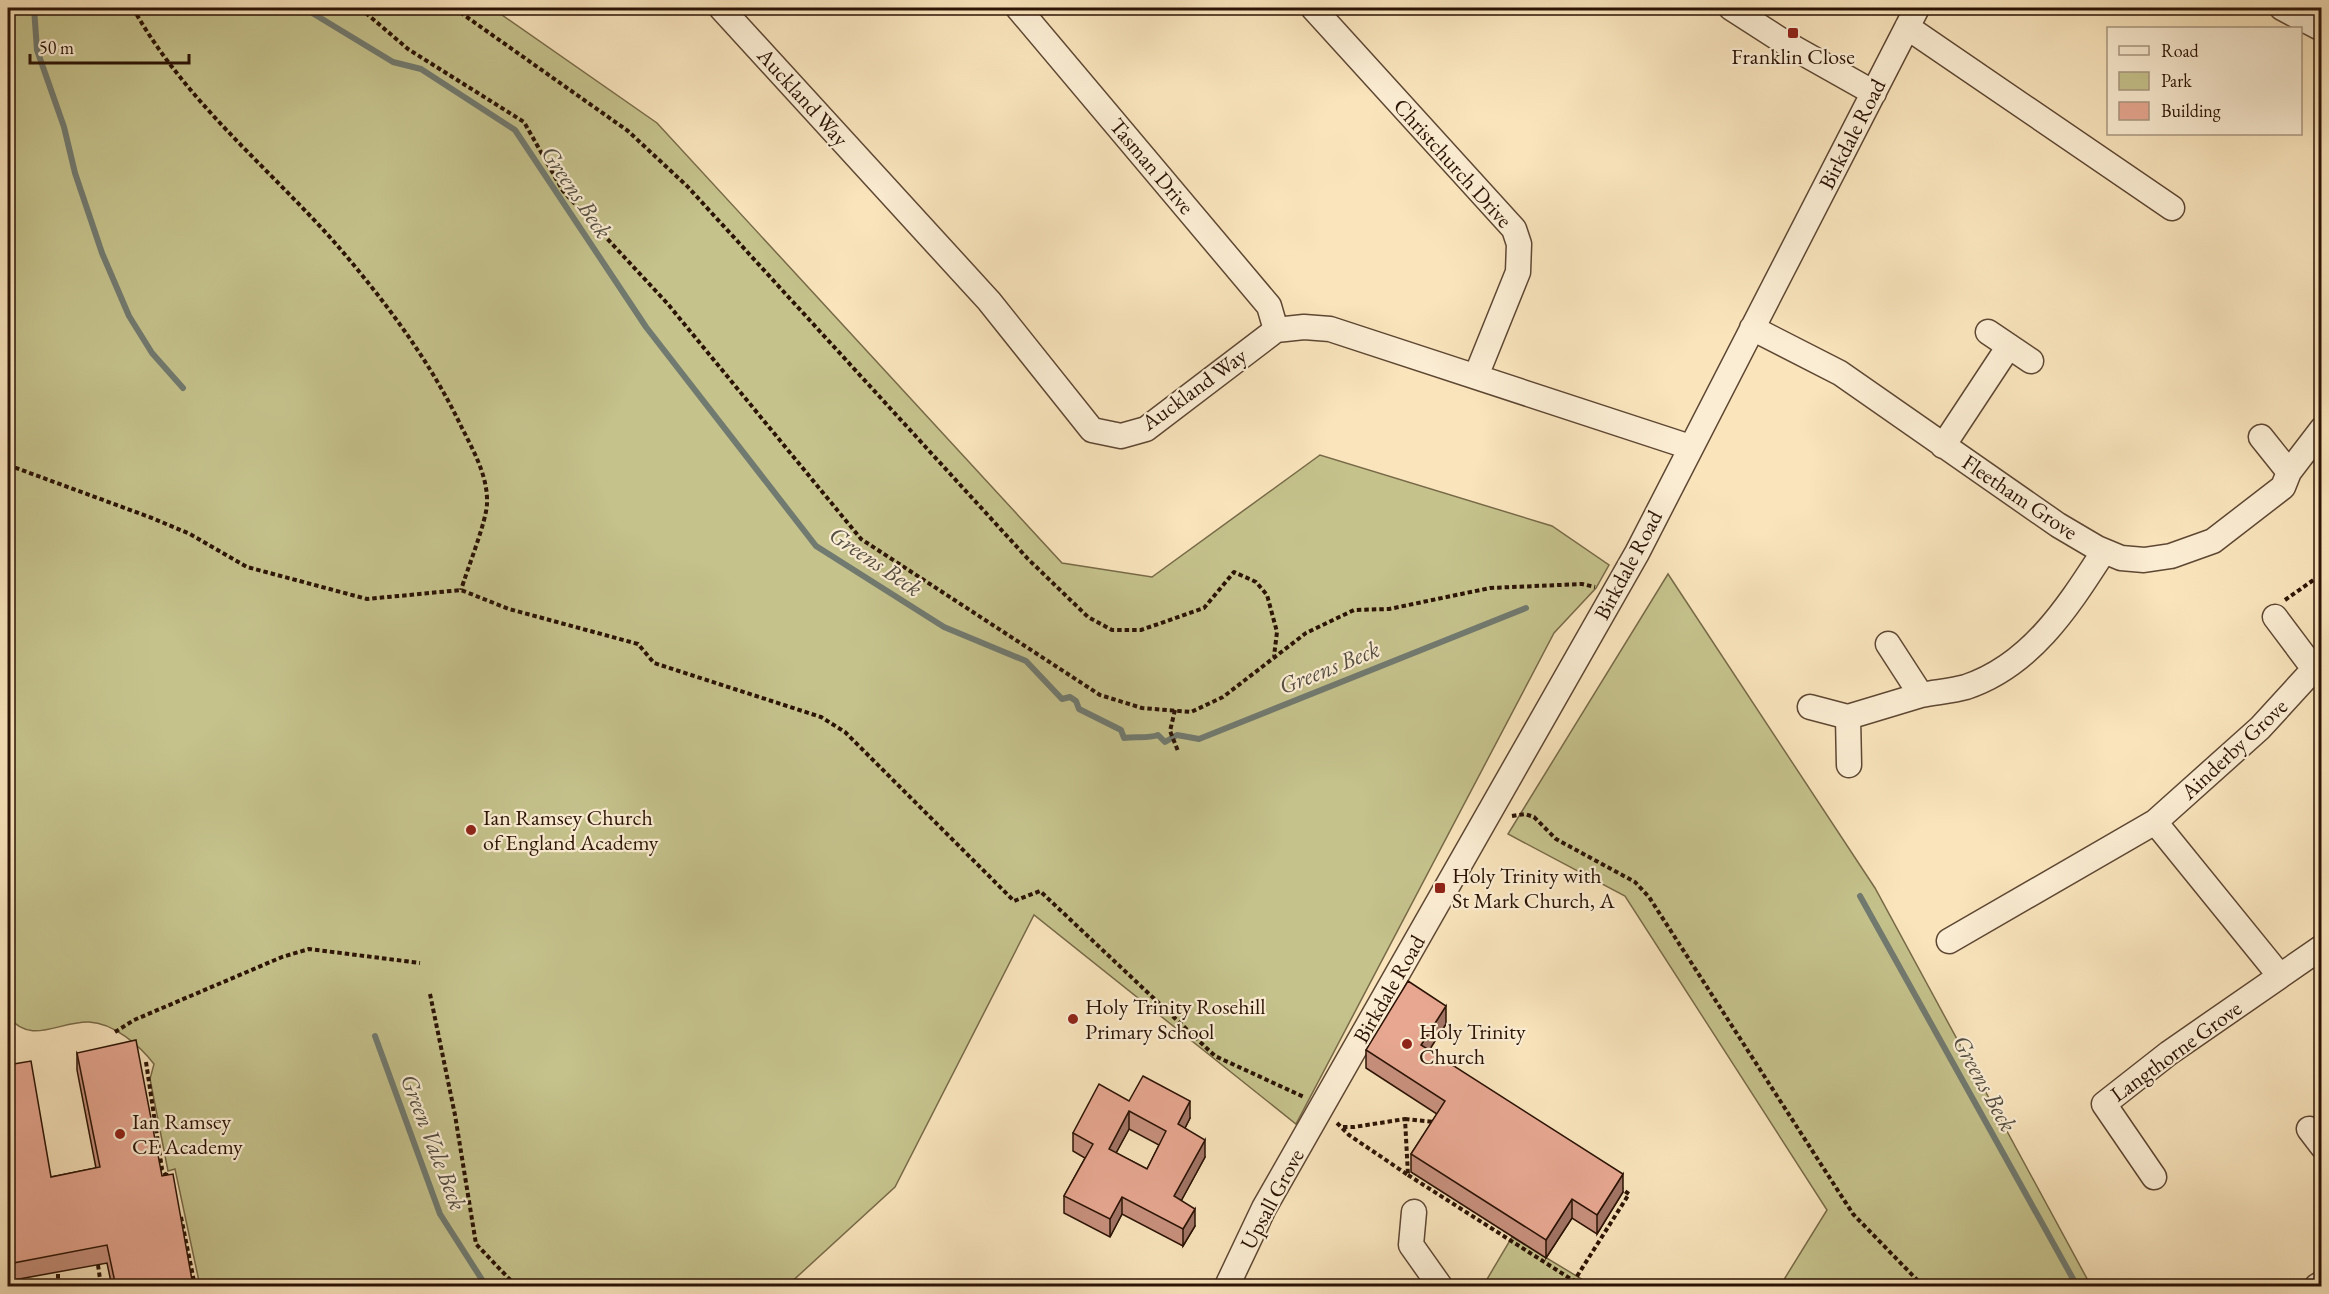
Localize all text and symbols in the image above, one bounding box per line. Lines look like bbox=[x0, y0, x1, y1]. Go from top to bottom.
marker: Franklin Close bbox=[1786, 26, 1800, 40]
scale bar bbox=[30, 27, 189, 65]
legend bbox=[2107, 27, 2302, 135]
text: 50 m bbox=[39, 36, 74, 59]
text: Road bbox=[2161, 39, 2200, 62]
street label: Auckland Way bbox=[750, 41, 855, 153]
place label: Franklin Close bbox=[1731, 42, 1855, 71]
text: Park bbox=[2161, 69, 2192, 92]
street label: Birkdale Road bbox=[1812, 73, 1893, 194]
street label: Christchurch Drive bbox=[1387, 92, 1519, 234]
text: Building bbox=[2161, 99, 2221, 122]
street label: Tasman Drive bbox=[1103, 112, 1201, 221]
water label: Greens Beck bbox=[535, 139, 619, 245]
street label: Auckland Way bbox=[1135, 341, 1253, 438]
street label: Fleetham Grove bbox=[1956, 448, 2084, 547]
street label: Birkdale Road bbox=[1587, 504, 1669, 625]
water label: Greens Beck bbox=[823, 519, 929, 603]
water label: Greens Beck bbox=[1274, 633, 1384, 701]
street label: Ainderby Grove bbox=[2174, 692, 2294, 807]
place label: Ian Ramsey Church of England Academy bbox=[483, 803, 659, 857]
marker: Ian Ramsey Church of England Academy bbox=[464, 823, 478, 837]
place label: Holy Trinity with St Mark Church, A bbox=[1452, 861, 1615, 915]
marker: Holy Trinity with St Mark Church, A bbox=[1433, 881, 1447, 895]
street label: Birkdale Road bbox=[1346, 929, 1432, 1048]
place label: Holy Trinity Rosehill Primary School bbox=[1085, 992, 1265, 1046]
street label: Langthorne Grove bbox=[2105, 993, 2248, 1108]
marker: Holy Trinity Rosehill Primary School bbox=[1066, 1012, 1080, 1026]
place label: Holy Trinity Church bbox=[1419, 1017, 1526, 1071]
water label: Greens Beck bbox=[1946, 1029, 2024, 1137]
marker: Holy Trinity Church bbox=[1400, 1037, 1414, 1051]
water label: Green Vale Beck bbox=[394, 1069, 474, 1215]
place label: Ian Ramsey CE Academy bbox=[132, 1107, 243, 1161]
marker: Ian Ramsey CE Academy bbox=[113, 1127, 127, 1141]
street label: Upsall Grove bbox=[1233, 1143, 1311, 1254]

